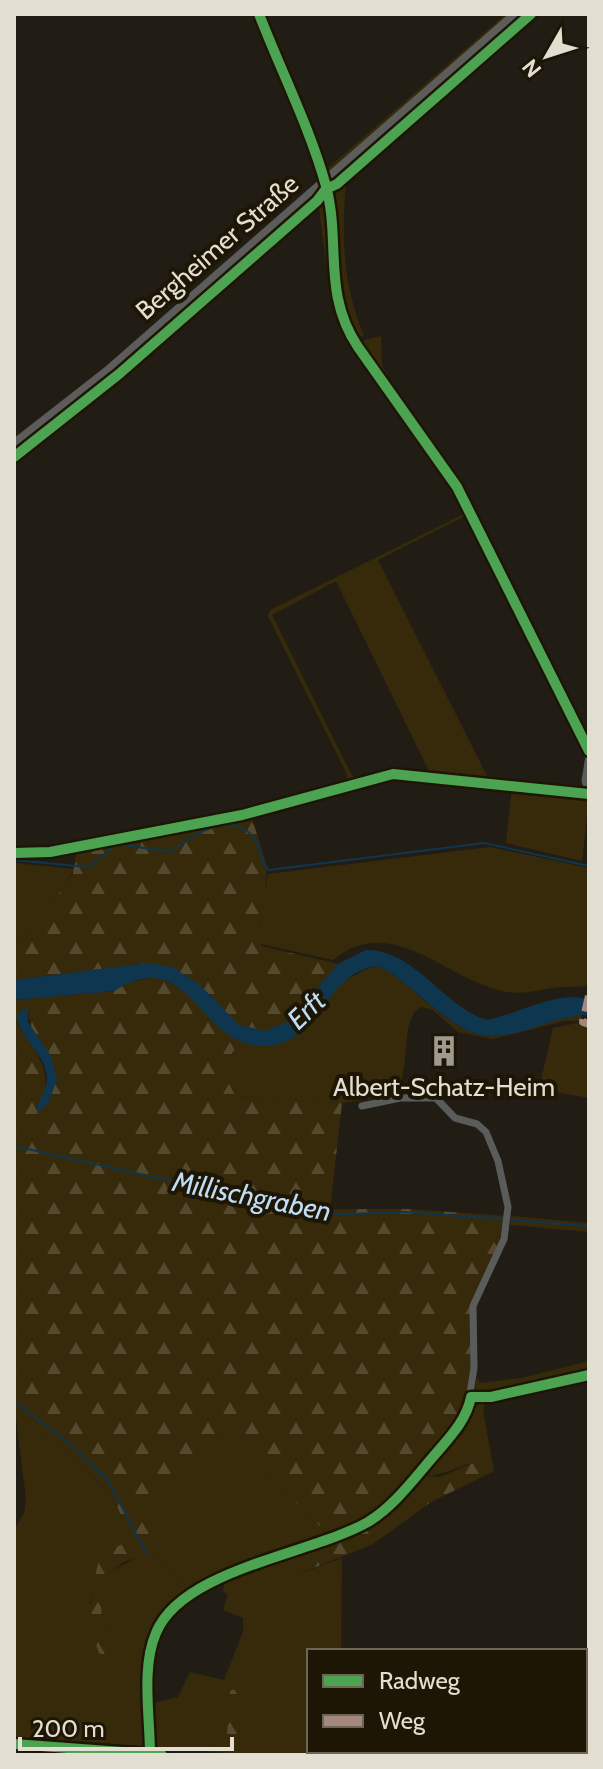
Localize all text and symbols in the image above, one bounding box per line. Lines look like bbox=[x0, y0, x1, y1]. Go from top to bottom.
north arrow bbox=[507, 16, 587, 96]
text: N bbox=[516, 54, 547, 83]
street label: Bergheimer Straße bbox=[129, 168, 305, 326]
water label: Erft bbox=[280, 984, 333, 1036]
building icon: Albert-Schatz-Heim bbox=[427, 1034, 461, 1068]
place label: Albert-Schatz-Heim bbox=[333, 1071, 555, 1103]
water label: Millischgraben bbox=[169, 1164, 334, 1228]
legend bbox=[307, 1649, 587, 1753]
text: Radweg bbox=[379, 1666, 461, 1695]
scale bar bbox=[20, 1701, 232, 1751]
text: Weg bbox=[379, 1706, 426, 1735]
text: 200 m bbox=[32, 1714, 105, 1743]

